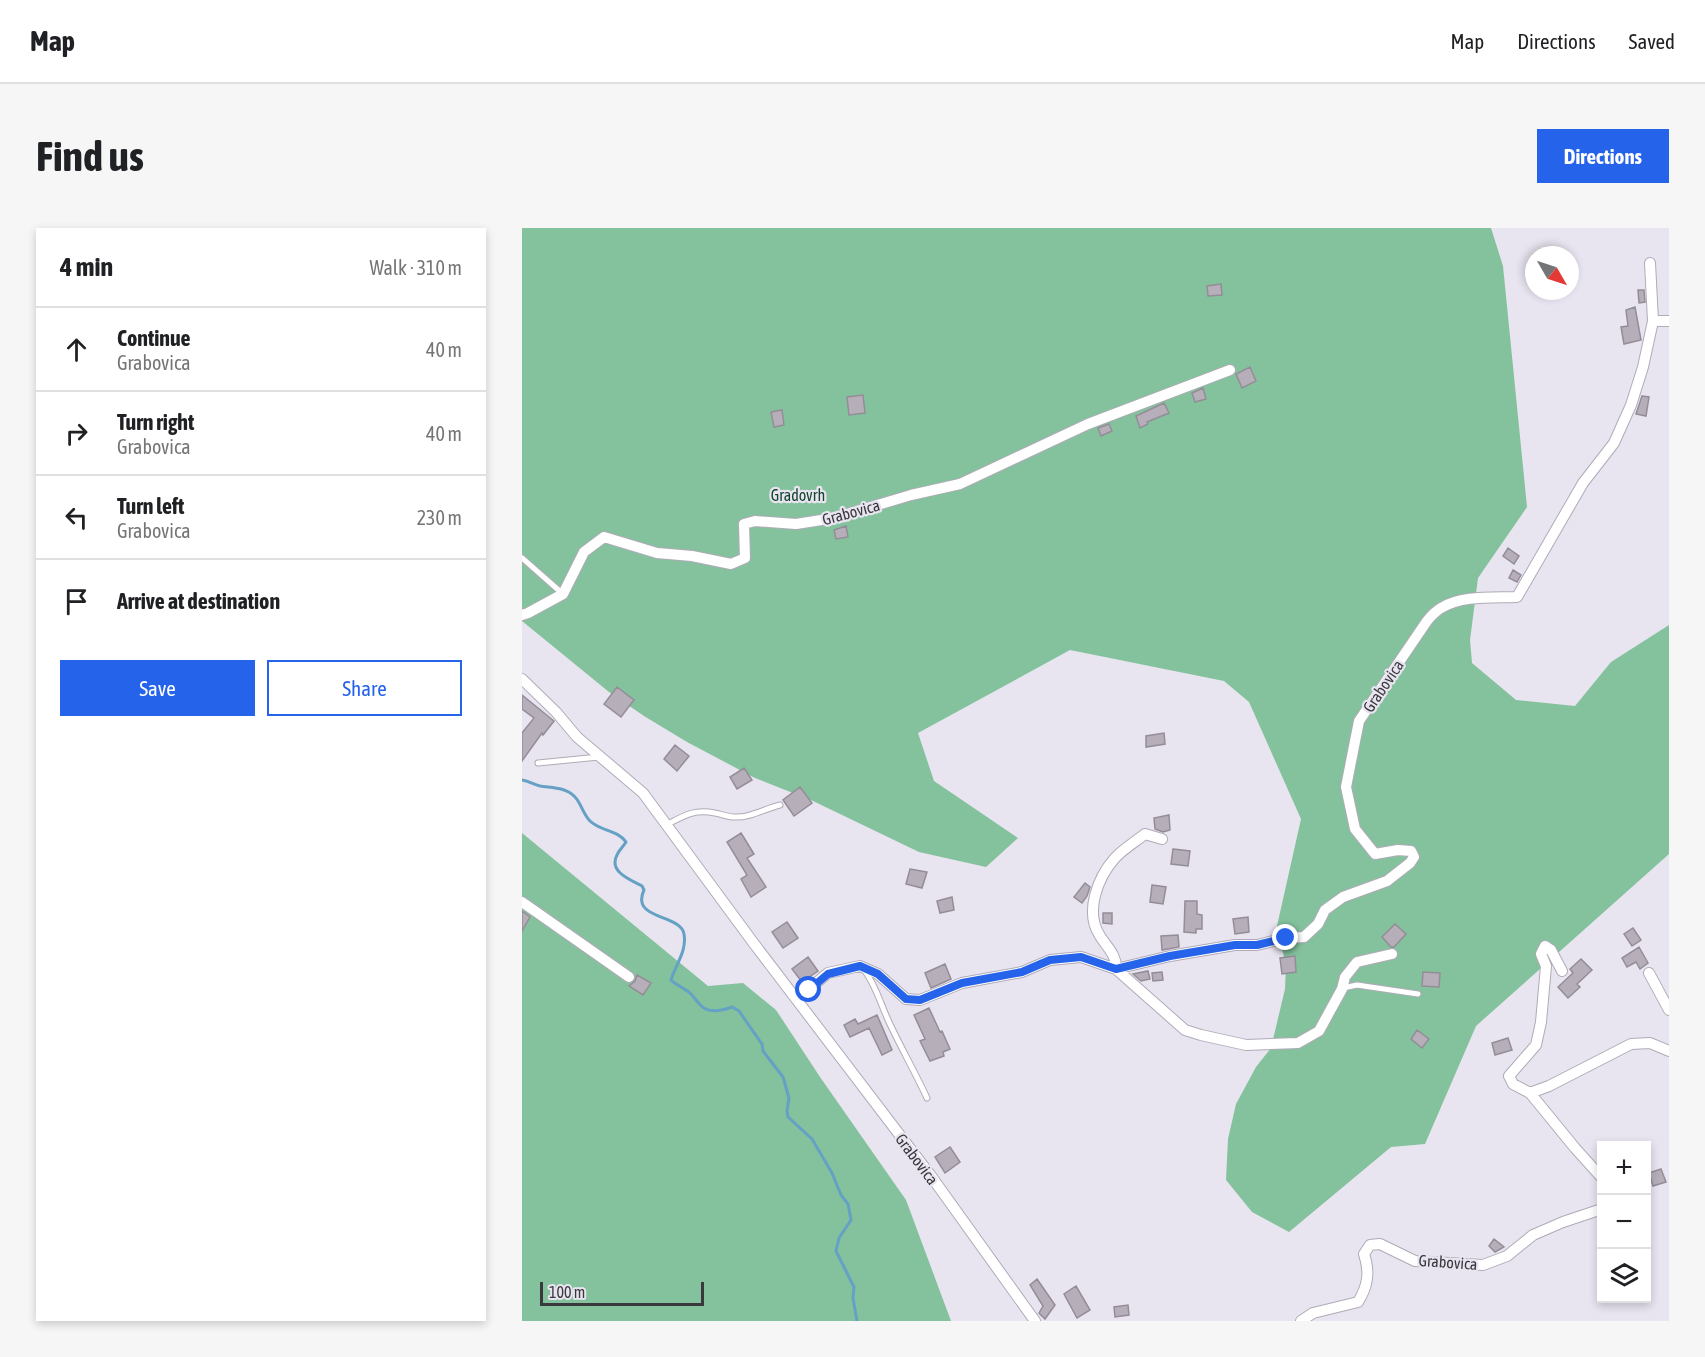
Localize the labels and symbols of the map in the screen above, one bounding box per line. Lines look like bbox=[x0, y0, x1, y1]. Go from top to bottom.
north arrow bbox=[1525, 246, 1579, 300]
park label: Gradovrh bbox=[771, 486, 825, 504]
street label: Grabovica bbox=[820, 496, 882, 528]
street label: Grabovica bbox=[1359, 657, 1407, 715]
route end bbox=[1272, 924, 1298, 950]
route start bbox=[795, 976, 821, 1002]
street label: Grabovica bbox=[892, 1130, 942, 1188]
street label: Grabovica bbox=[1418, 1251, 1478, 1273]
scale bar bbox=[540, 1279, 704, 1306]

